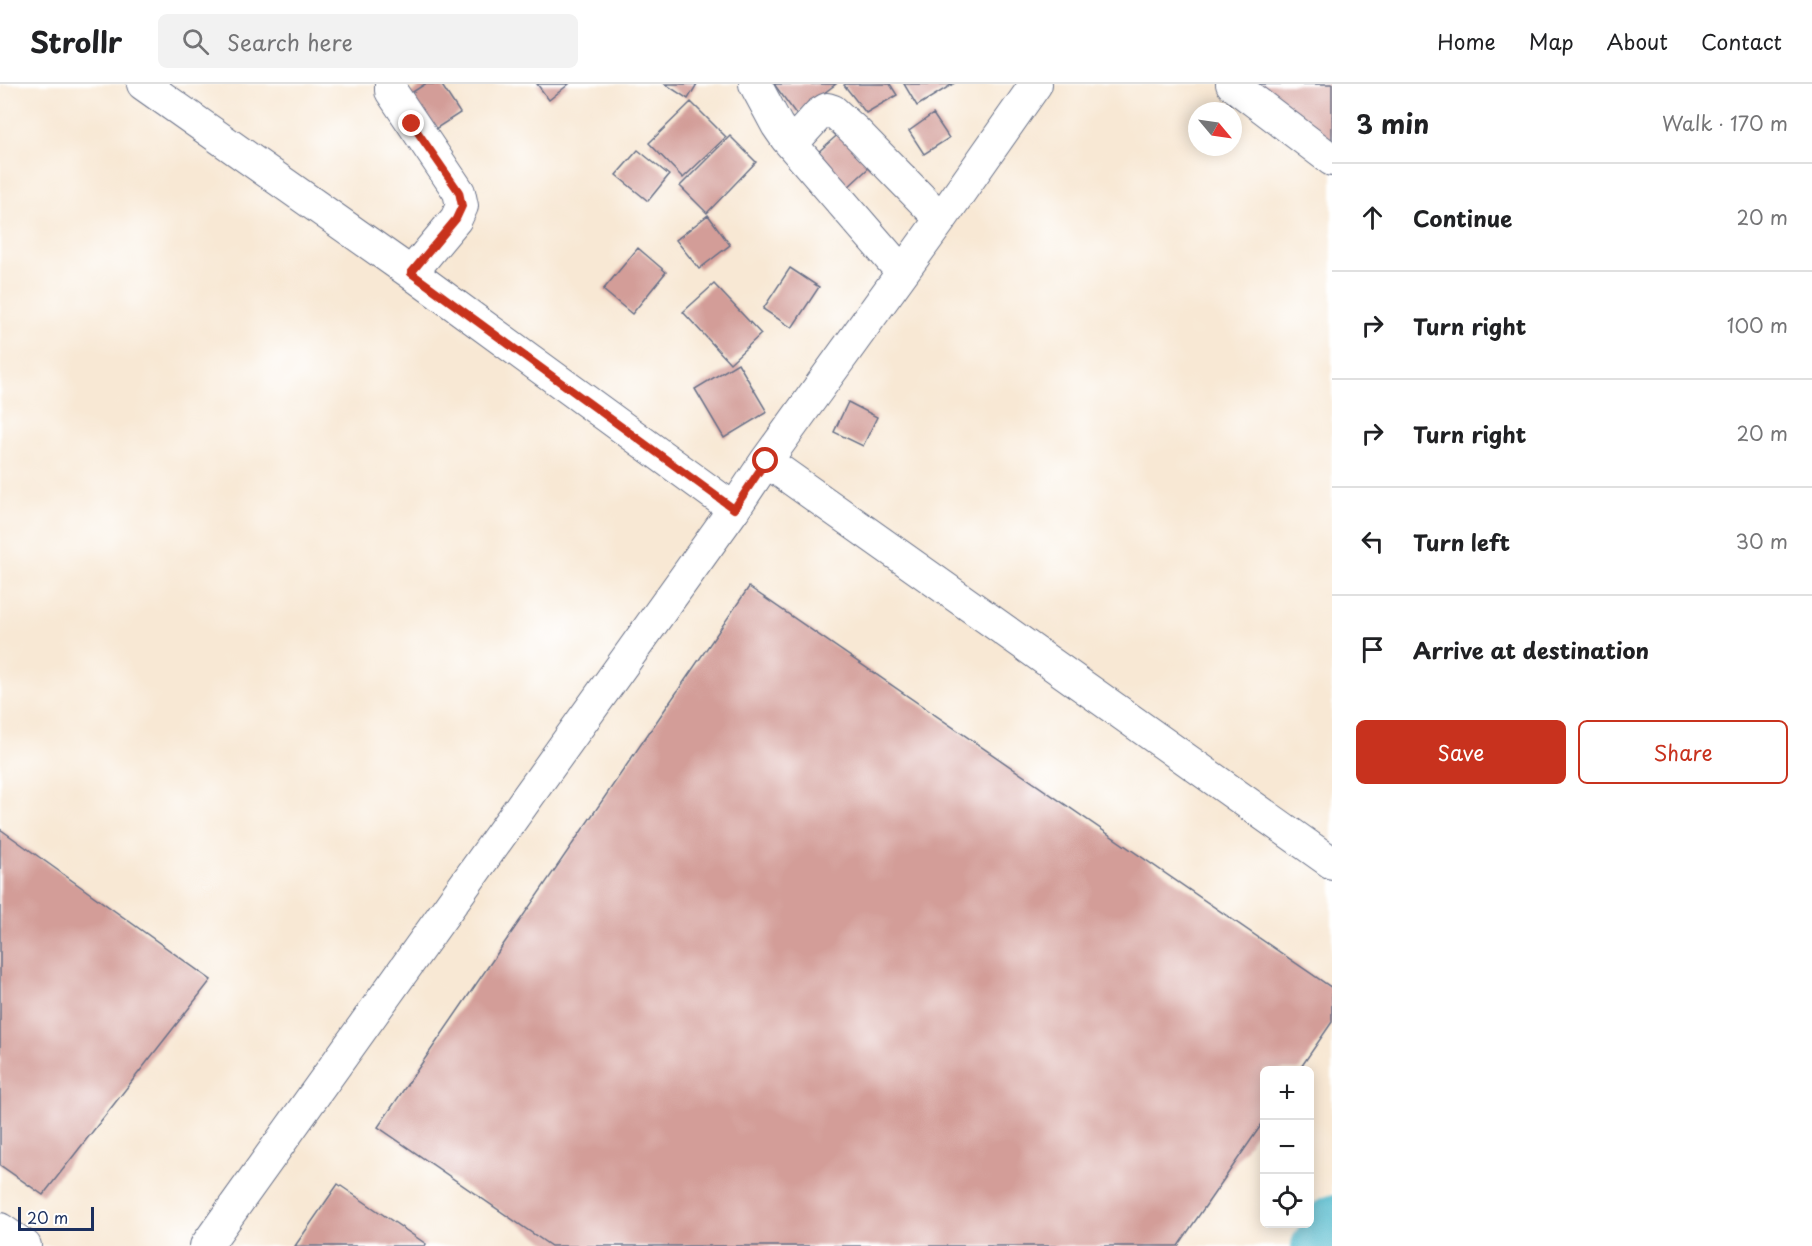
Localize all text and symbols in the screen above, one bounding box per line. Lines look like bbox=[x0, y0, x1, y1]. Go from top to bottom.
search box bbox=[158, 14, 578, 68]
text: Strollr bbox=[30, 20, 122, 63]
icon: search bbox=[179, 25, 212, 58]
text: Search here bbox=[227, 25, 353, 58]
text: Home bbox=[1437, 25, 1496, 57]
text: Map bbox=[1529, 25, 1574, 57]
text: About bbox=[1607, 25, 1668, 57]
text: Contact bbox=[1701, 25, 1782, 57]
north arrow bbox=[1188, 102, 1242, 156]
text: 3 min bbox=[1356, 104, 1429, 143]
text: Walk · 170 m bbox=[1662, 108, 1788, 138]
route end bbox=[398, 110, 424, 136]
icon: ahead bbox=[1356, 201, 1389, 234]
text: Continue bbox=[1413, 201, 1512, 234]
text: 20 m bbox=[1736, 202, 1788, 232]
icon: right bbox=[1356, 309, 1389, 342]
text: Turn right bbox=[1413, 309, 1526, 342]
text: 100 m bbox=[1727, 310, 1788, 340]
icon: right bbox=[1356, 417, 1389, 450]
text: Turn right bbox=[1413, 417, 1526, 450]
text: 20 m bbox=[1736, 418, 1788, 448]
route start bbox=[752, 447, 778, 473]
icon: left bbox=[1356, 525, 1389, 558]
text: Turn left bbox=[1413, 525, 1510, 558]
text: 30 m bbox=[1735, 526, 1788, 556]
icon: arrive bbox=[1356, 633, 1389, 666]
text: Arrive at destination bbox=[1413, 633, 1649, 666]
button: Save bbox=[1356, 720, 1566, 784]
button: Share bbox=[1578, 720, 1788, 784]
map controls bbox=[1260, 1066, 1314, 1228]
button: + bbox=[1260, 1066, 1314, 1120]
button: − bbox=[1260, 1120, 1314, 1174]
button: locate bbox=[1260, 1174, 1314, 1228]
scale bar bbox=[18, 1204, 94, 1232]
text: 20 m bbox=[27, 1205, 68, 1229]

